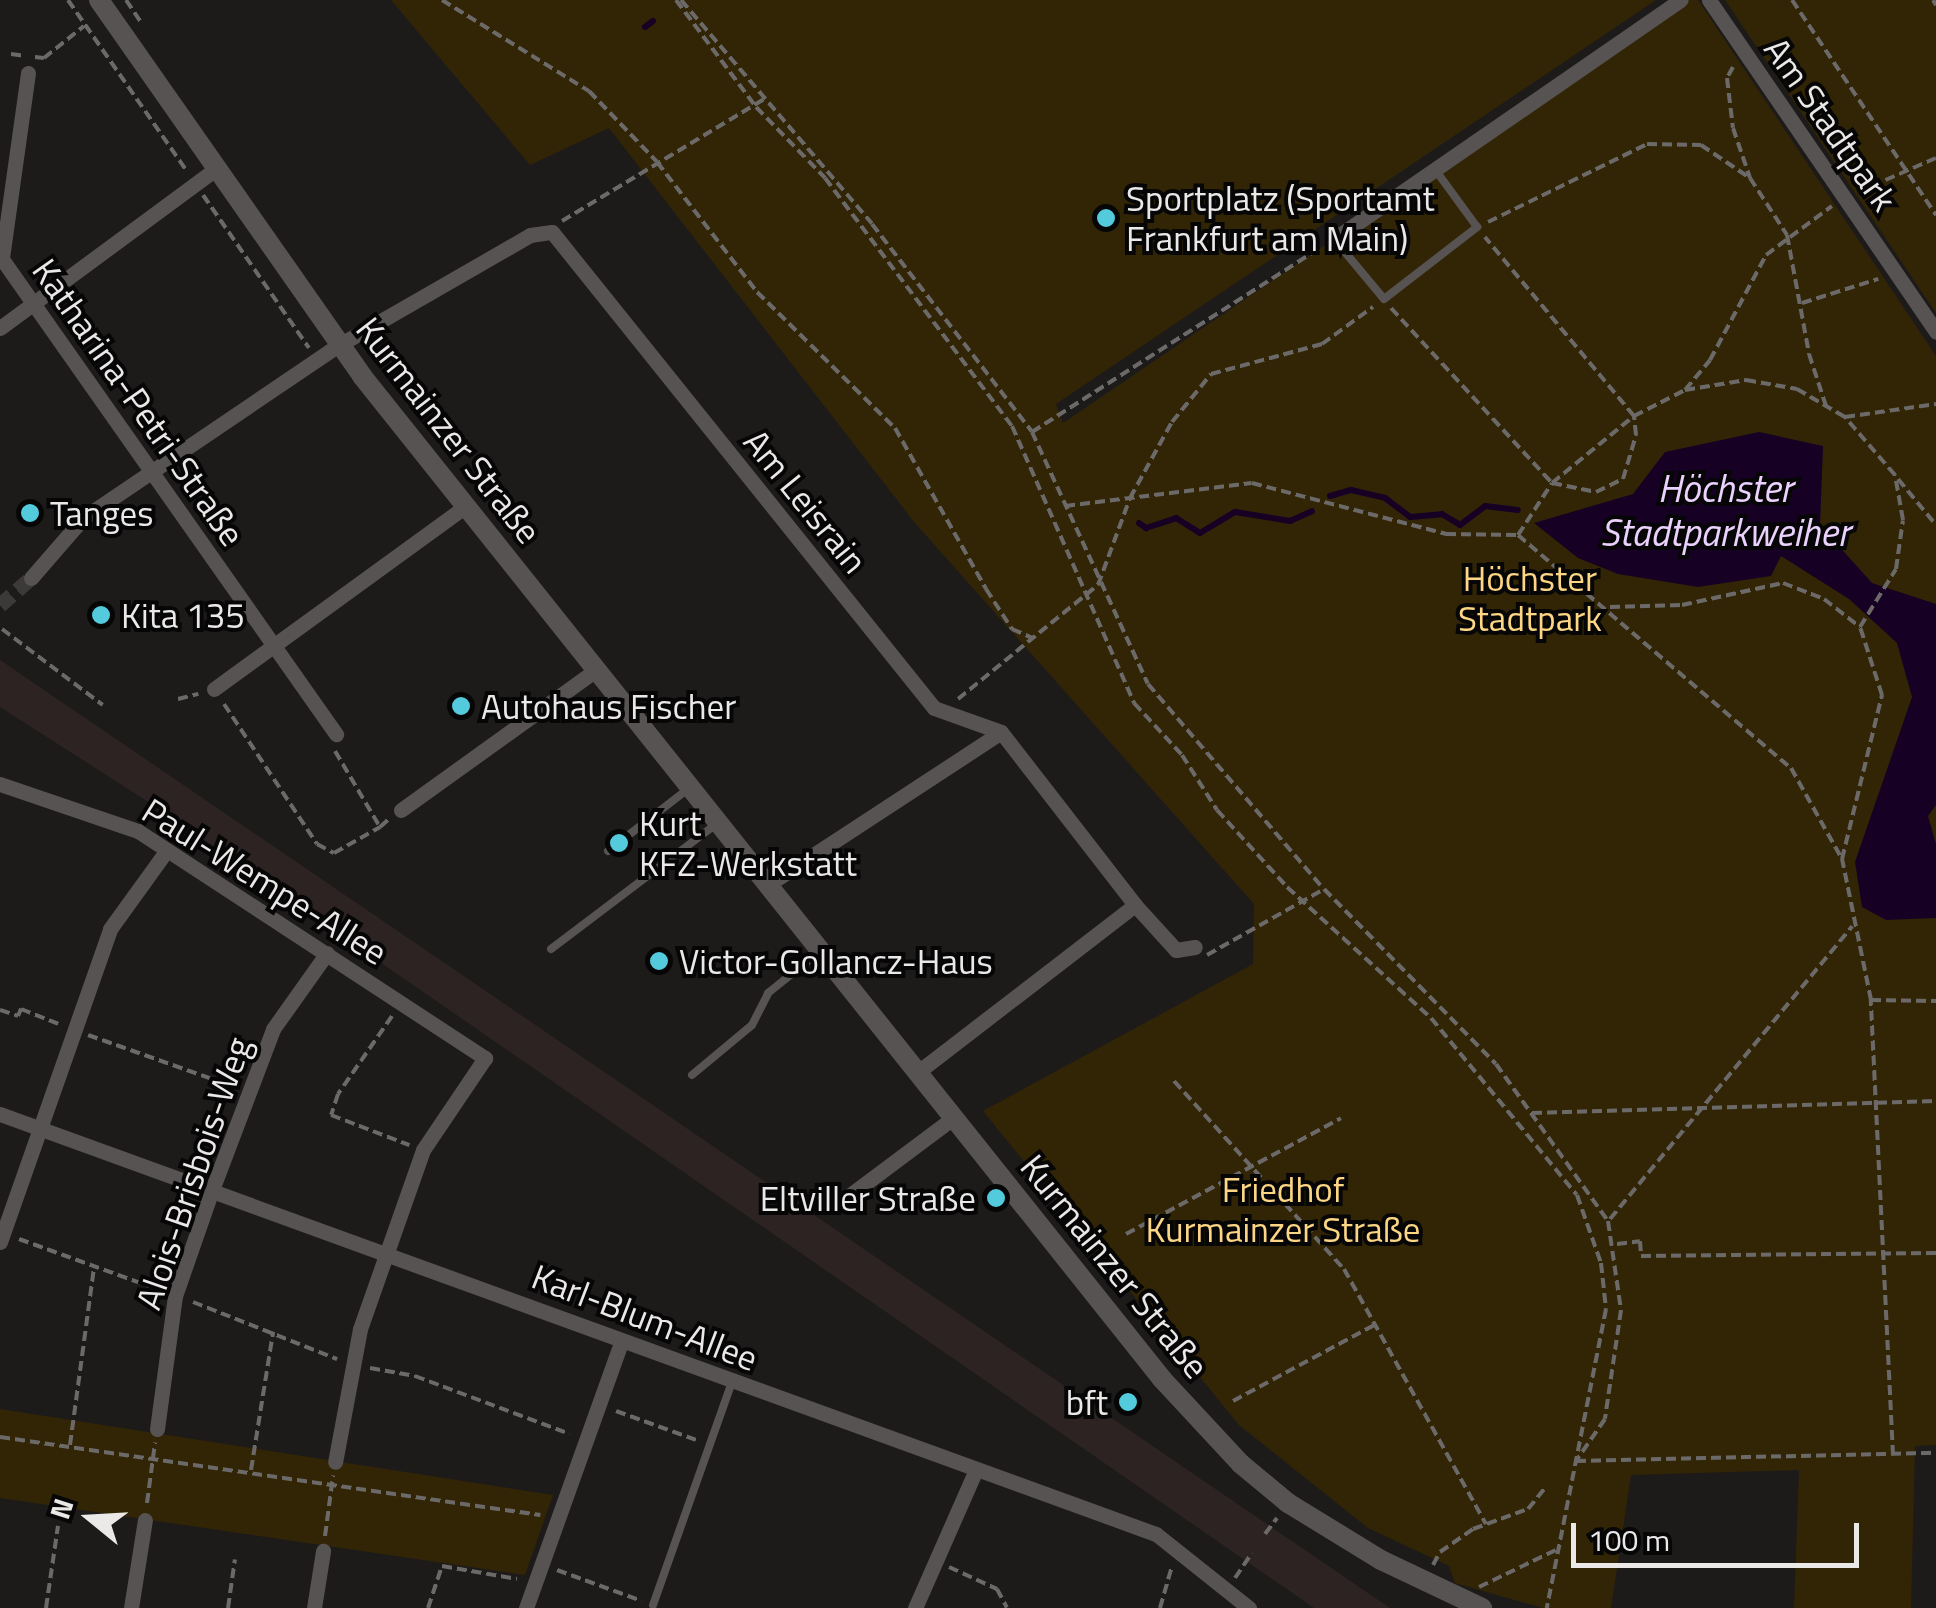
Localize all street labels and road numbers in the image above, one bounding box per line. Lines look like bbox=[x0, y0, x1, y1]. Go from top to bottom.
street label: Am Stadtpark bbox=[1756, 29, 1906, 219]
street label: Katharina-Petri-Straße bbox=[24, 251, 254, 553]
street label: Kurmainzer Straße bbox=[348, 309, 550, 551]
street label: Am Leisrain bbox=[736, 421, 876, 581]
street label: Paul-Wempe-Allee bbox=[135, 789, 395, 973]
street label: Alois-Brisbois-Weg bbox=[127, 1031, 259, 1315]
street label: Kurmainzer Straße bbox=[1012, 1146, 1218, 1386]
street label: Karl-Blum-Allee bbox=[526, 1255, 764, 1379]

